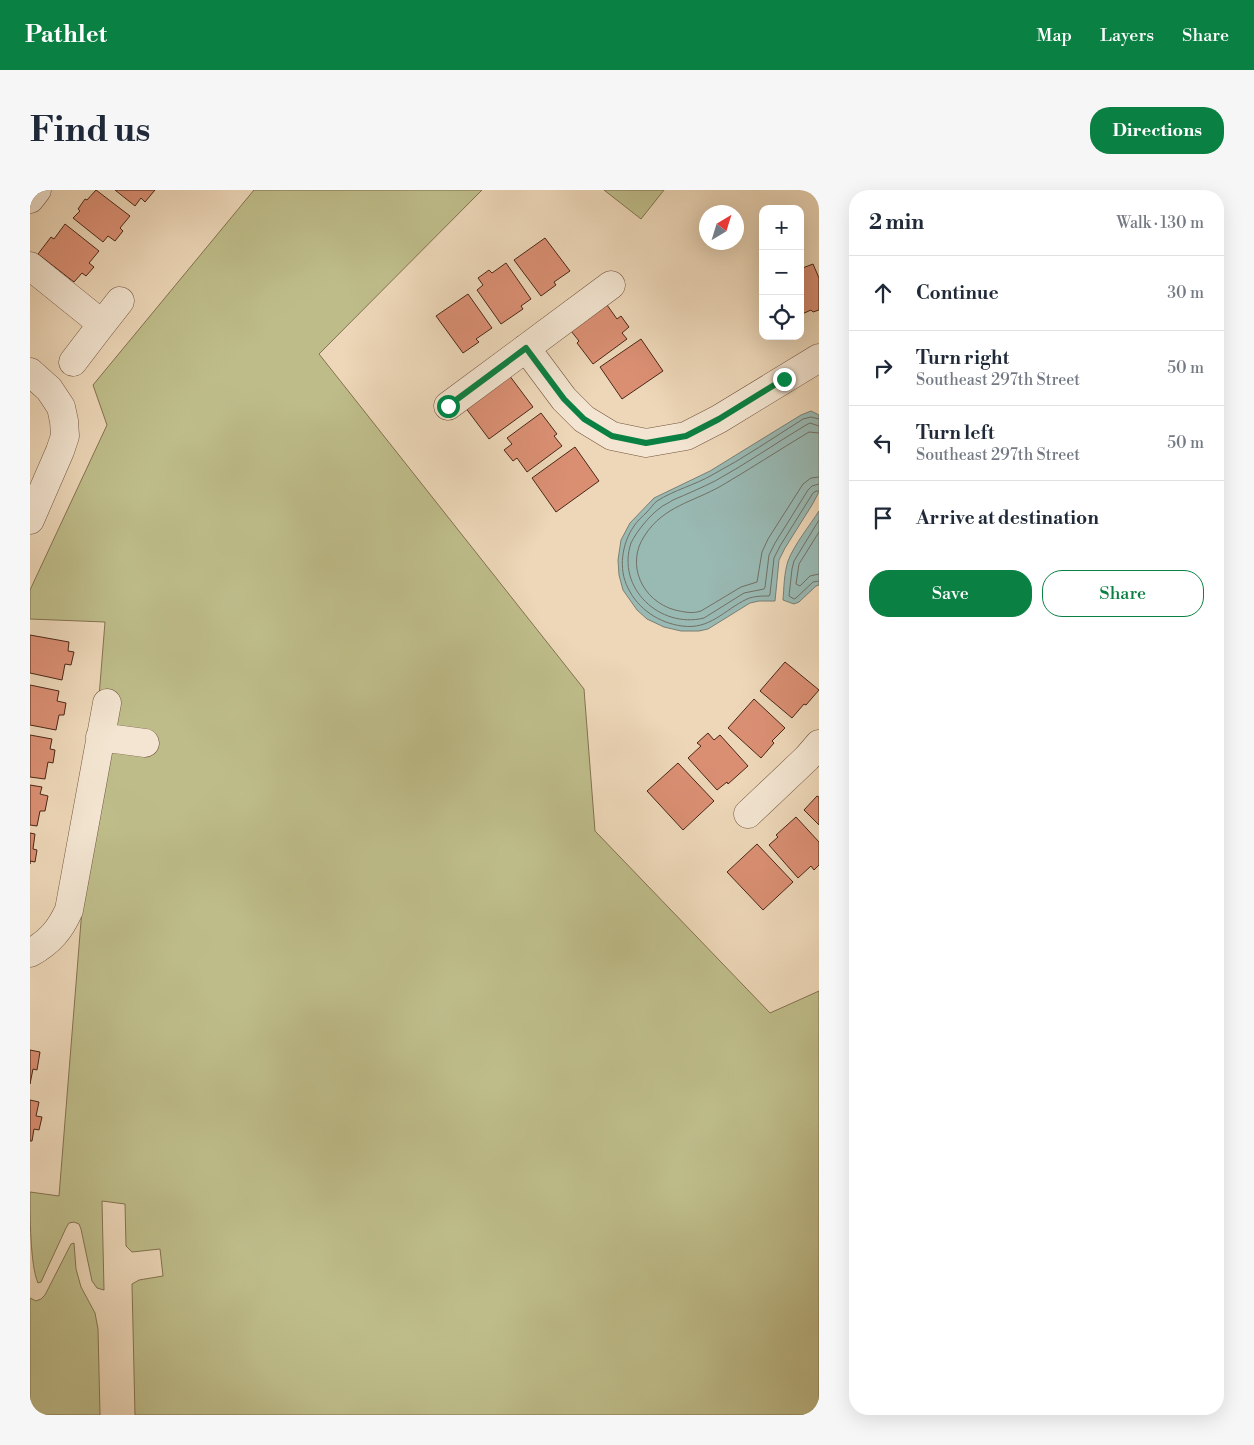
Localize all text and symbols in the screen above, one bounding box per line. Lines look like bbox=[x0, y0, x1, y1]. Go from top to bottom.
text: Pathlet bbox=[25, 20, 107, 50]
text: Map bbox=[1037, 24, 1072, 47]
text: Layers bbox=[1100, 24, 1154, 47]
text: Share bbox=[1182, 24, 1229, 47]
button: Directions bbox=[1090, 107, 1224, 154]
text: Find us bbox=[30, 109, 150, 152]
north arrow bbox=[699, 205, 744, 250]
map controls bbox=[759, 205, 804, 340]
button: + bbox=[759, 205, 804, 250]
text: 2 min bbox=[869, 210, 924, 236]
text: Walk · 130 m bbox=[1116, 213, 1204, 233]
button: − bbox=[759, 250, 804, 295]
icon: ahead bbox=[869, 279, 897, 307]
text: Continue bbox=[916, 281, 999, 305]
text: 30 m bbox=[1167, 283, 1204, 303]
button: locate bbox=[759, 295, 804, 340]
text: Turn right bbox=[916, 346, 1009, 370]
icon: right bbox=[869, 354, 897, 382]
text: 50 m bbox=[1167, 358, 1204, 378]
route end bbox=[773, 368, 796, 391]
text: Southeast 297th Street bbox=[916, 370, 1080, 390]
route start bbox=[437, 395, 460, 418]
text: Turn left bbox=[916, 421, 995, 445]
icon: left bbox=[869, 429, 897, 457]
text: 50 m bbox=[1167, 433, 1204, 453]
text: Southeast 297th Street bbox=[916, 445, 1080, 465]
icon: arrive bbox=[869, 504, 897, 532]
text: Arrive at destination bbox=[916, 506, 1099, 530]
button: Save bbox=[869, 570, 1032, 617]
button: Share bbox=[1042, 570, 1204, 617]

